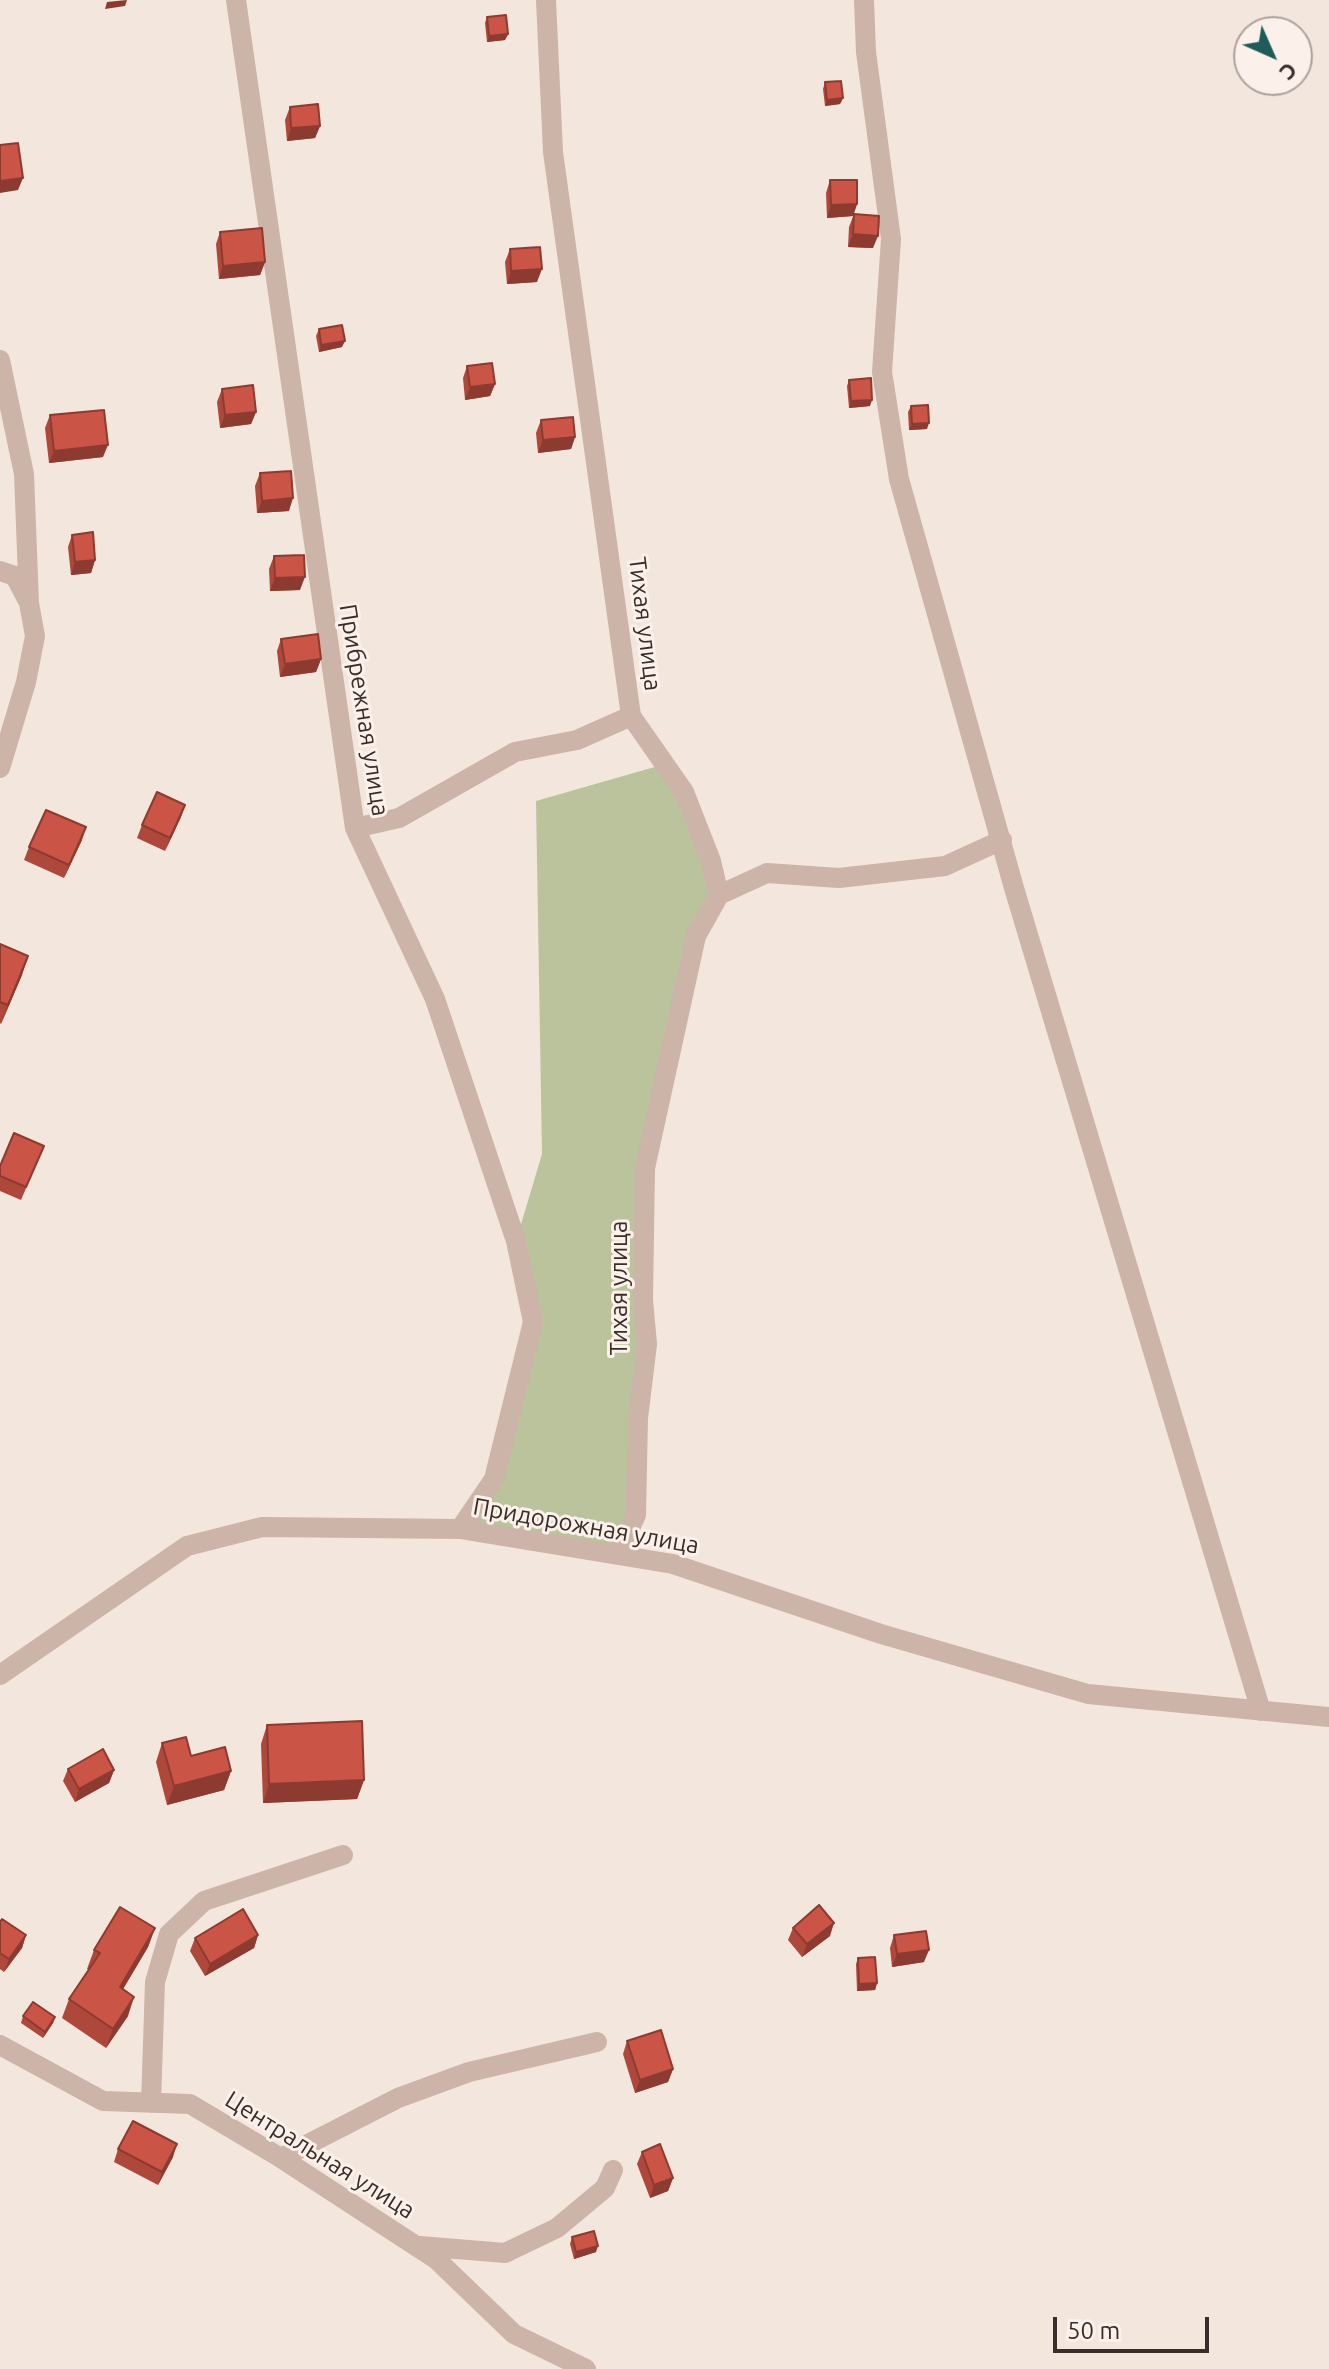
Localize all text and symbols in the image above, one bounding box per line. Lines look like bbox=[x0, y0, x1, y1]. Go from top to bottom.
north arrow bbox=[1233, 16, 1313, 96]
text: С bbox=[1275, 58, 1303, 86]
street label: Тихая улица bbox=[622, 555, 668, 693]
street label: Прибрежная улица bbox=[333, 602, 395, 818]
street label: Тихая улица bbox=[605, 1221, 633, 1355]
street label: Придорожная улица bbox=[471, 1492, 701, 1560]
street label: Центральная улица bbox=[220, 2085, 420, 2225]
scale bar bbox=[1057, 2301, 1213, 2351]
text: 50 m bbox=[1067, 2317, 1120, 2344]

